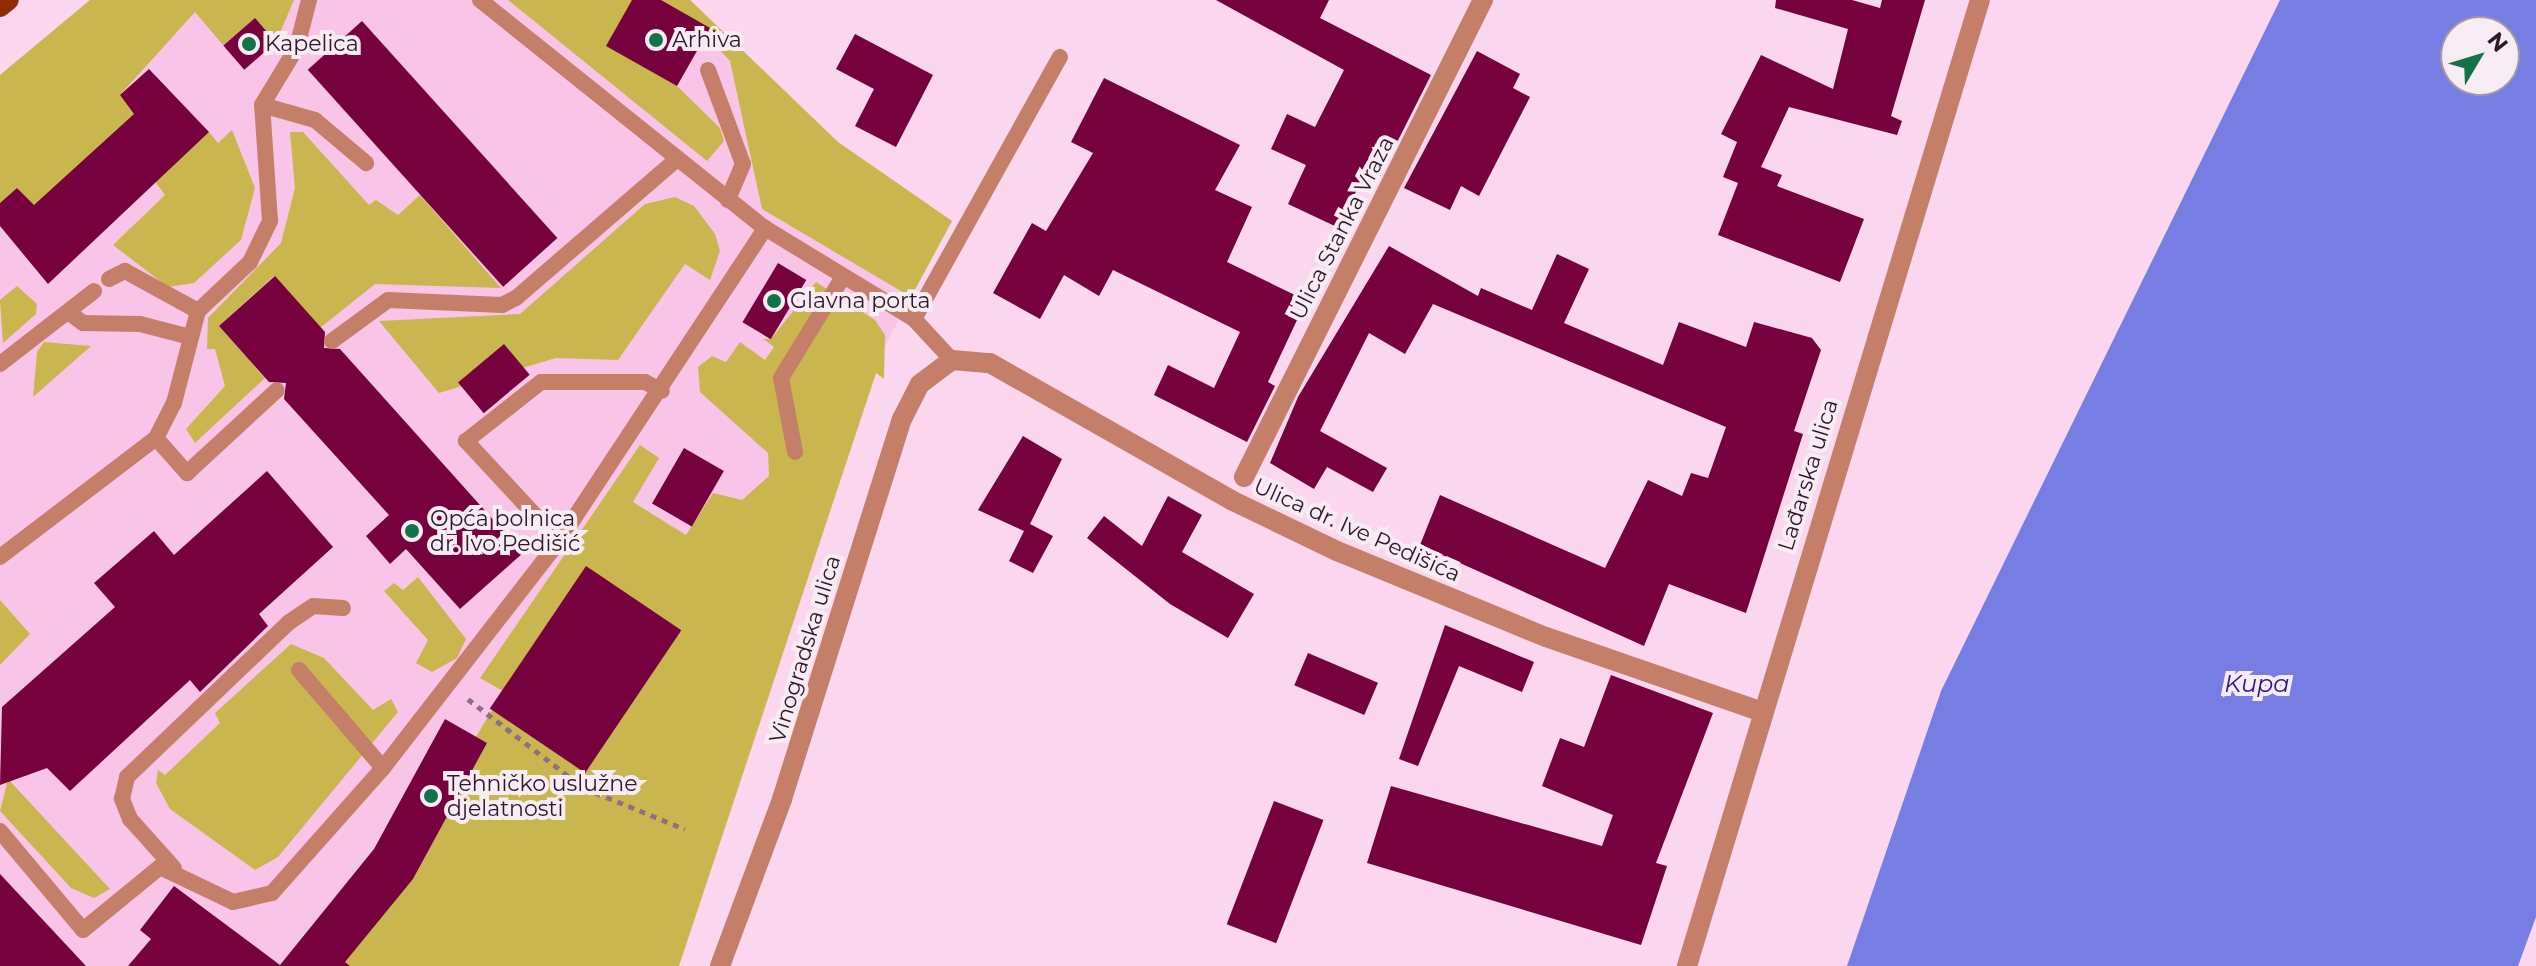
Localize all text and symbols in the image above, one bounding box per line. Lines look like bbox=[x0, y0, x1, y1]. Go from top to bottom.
north arrow bbox=[2440, 16, 2520, 96]
place label: Arhiva bbox=[672, 27, 742, 53]
text: N bbox=[2482, 27, 2514, 57]
place label: Kapelica bbox=[265, 31, 359, 57]
marker: Arhiva bbox=[647, 31, 665, 49]
marker: Kapelica bbox=[240, 35, 258, 53]
street label: Ulica Stanka Vraza bbox=[1284, 132, 1400, 324]
place label: Glavna porta bbox=[790, 288, 931, 314]
marker: Glavna porta bbox=[765, 292, 783, 310]
street label: Lađarska ulica bbox=[1772, 396, 1844, 554]
street label: Ulica dr. Ive Pedišića bbox=[1250, 473, 1464, 587]
place label: Opća bolnica dr. Ivo Pedišić bbox=[430, 505, 580, 556]
marker: Opća bolnica dr. Ivo Pedišić bbox=[401, 520, 423, 542]
street label: Vinogradska ulica bbox=[764, 552, 846, 746]
water label: Kupa bbox=[2224, 670, 2290, 698]
place label: Tehničko uslužne djelatnosti bbox=[447, 770, 637, 822]
marker: Tehničko uslužne djelatnosti bbox=[422, 787, 440, 805]

